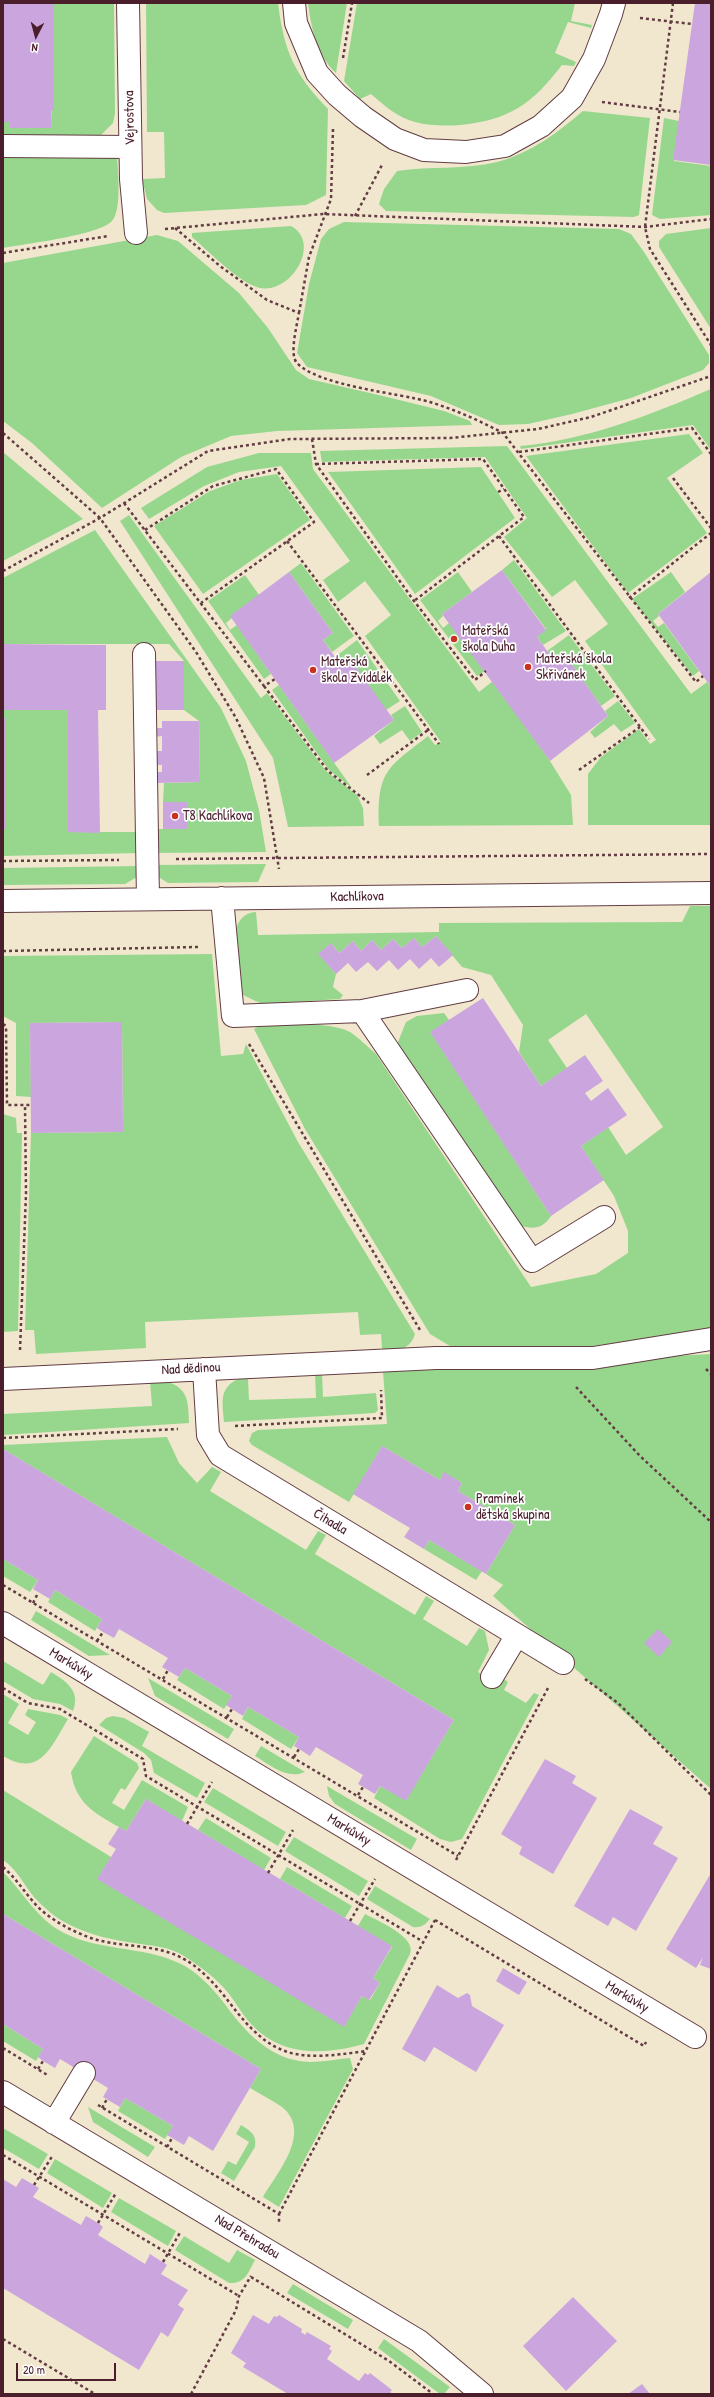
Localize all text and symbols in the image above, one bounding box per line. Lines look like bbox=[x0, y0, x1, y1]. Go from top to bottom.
north arrow bbox=[16, 16, 56, 56]
text: N bbox=[31, 41, 38, 55]
street label: Vejrostova bbox=[121, 91, 139, 145]
place label: Mateřská škola Duha bbox=[462, 623, 515, 656]
marker: Mateřská škola Duha bbox=[449, 634, 459, 644]
place label: Mateřská škola Skřivánek bbox=[536, 651, 612, 684]
place label: Mateřská škola Zvídálek bbox=[321, 654, 392, 686]
marker: Mateřská škola Skřivánek bbox=[523, 662, 533, 672]
marker: Mateřská škola Zvídálek bbox=[308, 665, 318, 675]
place label: T8 Kachlíkova bbox=[183, 808, 252, 824]
marker: T8 Kachlíkova bbox=[170, 811, 180, 821]
street label: Kachlíkova bbox=[330, 888, 384, 906]
street label: Nad dědinou bbox=[161, 1359, 221, 1379]
place label: Pramínek dětská skupina bbox=[476, 1491, 549, 1524]
marker: Pramínek dětská skupina bbox=[463, 1502, 473, 1512]
street label: Čihadla bbox=[310, 1505, 350, 1539]
street label: Markůvky bbox=[46, 1644, 96, 1684]
street label: Markůvky bbox=[324, 1810, 374, 1850]
street label: Markůvky bbox=[602, 1977, 652, 2017]
street label: Nad Přehradou bbox=[211, 2211, 283, 2263]
scale bar bbox=[18, 2355, 118, 2381]
text: 20 m bbox=[23, 2361, 45, 2378]

